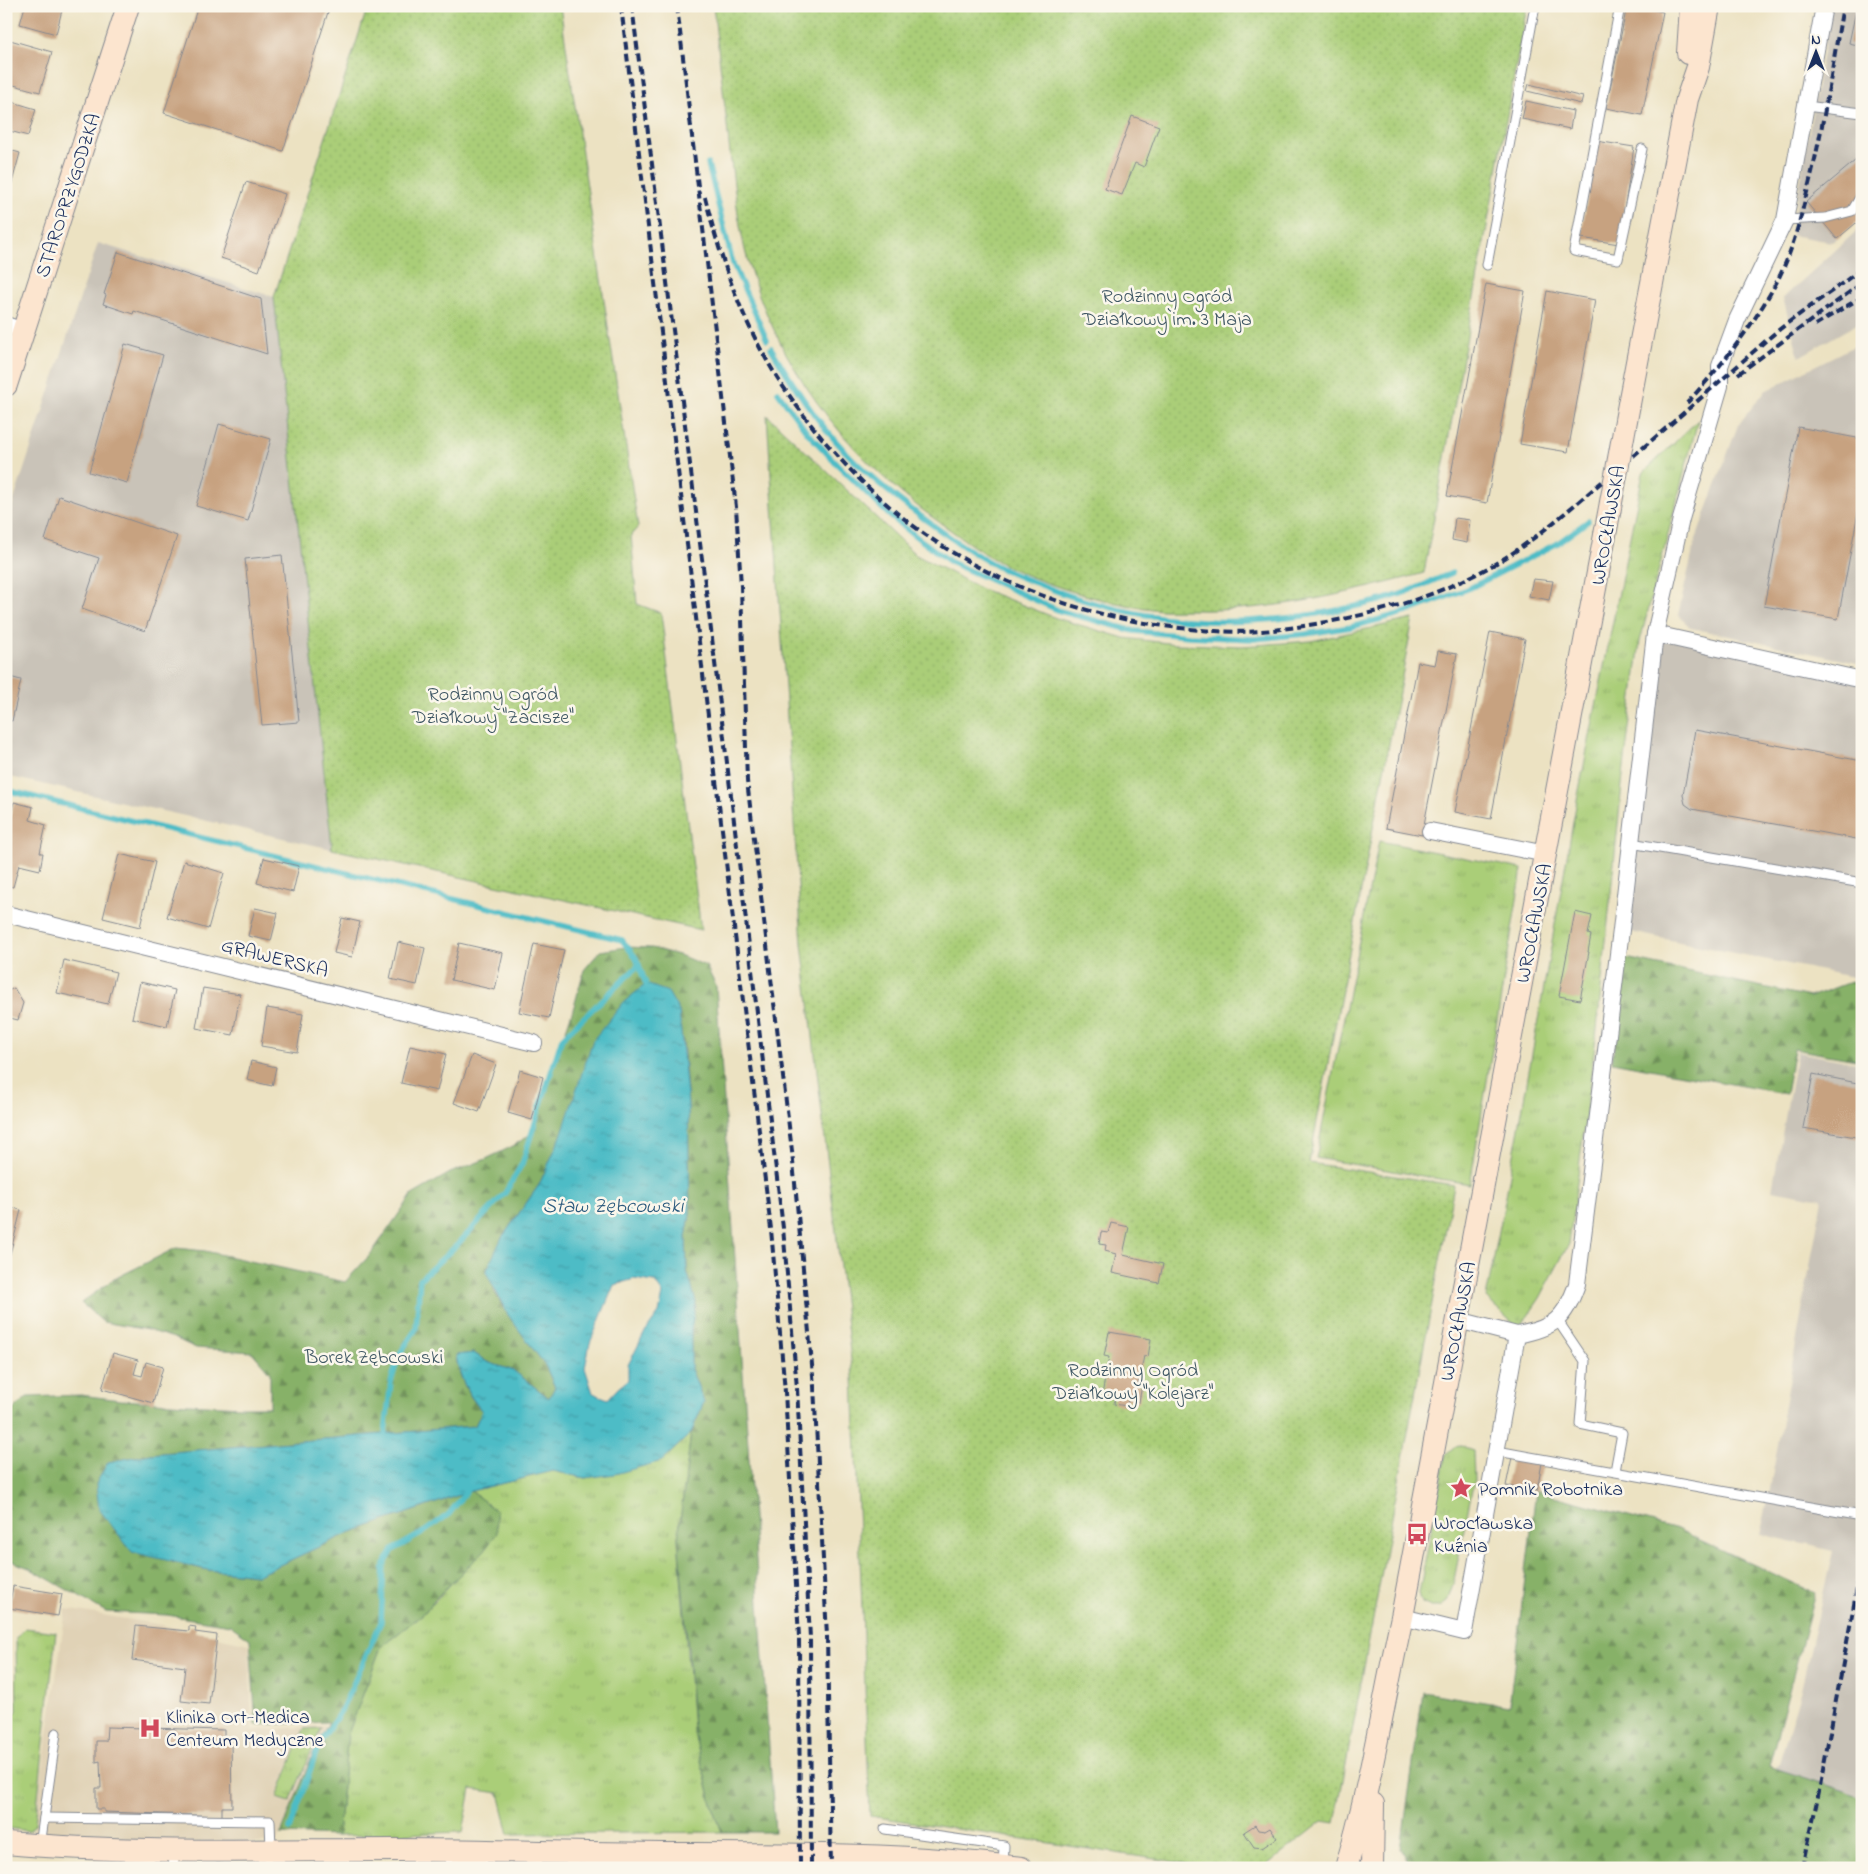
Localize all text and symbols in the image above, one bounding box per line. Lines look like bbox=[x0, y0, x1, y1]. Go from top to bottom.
north arrow bbox=[1790, 28, 1840, 78]
text: N bbox=[1811, 30, 1821, 51]
street label: STAROPRZYGODZKA bbox=[29, 110, 110, 282]
park label: Rodzinny Ogród Działkowy im. 3 Maja bbox=[1081, 283, 1252, 335]
street label: WROCŁAWSKA bbox=[1585, 463, 1634, 588]
park label: Rodzinny Ogród Działkowy "Zacisze" bbox=[411, 681, 574, 733]
street label: WROCŁAWSKA bbox=[1510, 861, 1561, 986]
street label: GRAWERSKA bbox=[218, 932, 331, 987]
water label: Staw Zębcowski bbox=[542, 1192, 686, 1222]
street label: WROCŁAWSKA bbox=[1434, 1259, 1485, 1384]
park label: Borek Zębcowski bbox=[304, 1344, 443, 1373]
park label: Rodzinny Ogród Działkowy "Kolejarz" bbox=[1052, 1357, 1214, 1409]
place icon: Pomnik Robotnika bbox=[1448, 1475, 1474, 1501]
place label: Pomnik Robotnika bbox=[1478, 1476, 1623, 1505]
place label: Wrocławska Kuźnia bbox=[1434, 1510, 1533, 1562]
bus stop icon: Wrocławska Kuźnia bbox=[1404, 1521, 1430, 1547]
place label: Klinika Ort-Medica Centeum Medyczne bbox=[166, 1704, 324, 1756]
hospital icon: Klinika Ort-Medica Centeum Medyczne bbox=[137, 1715, 163, 1741]

